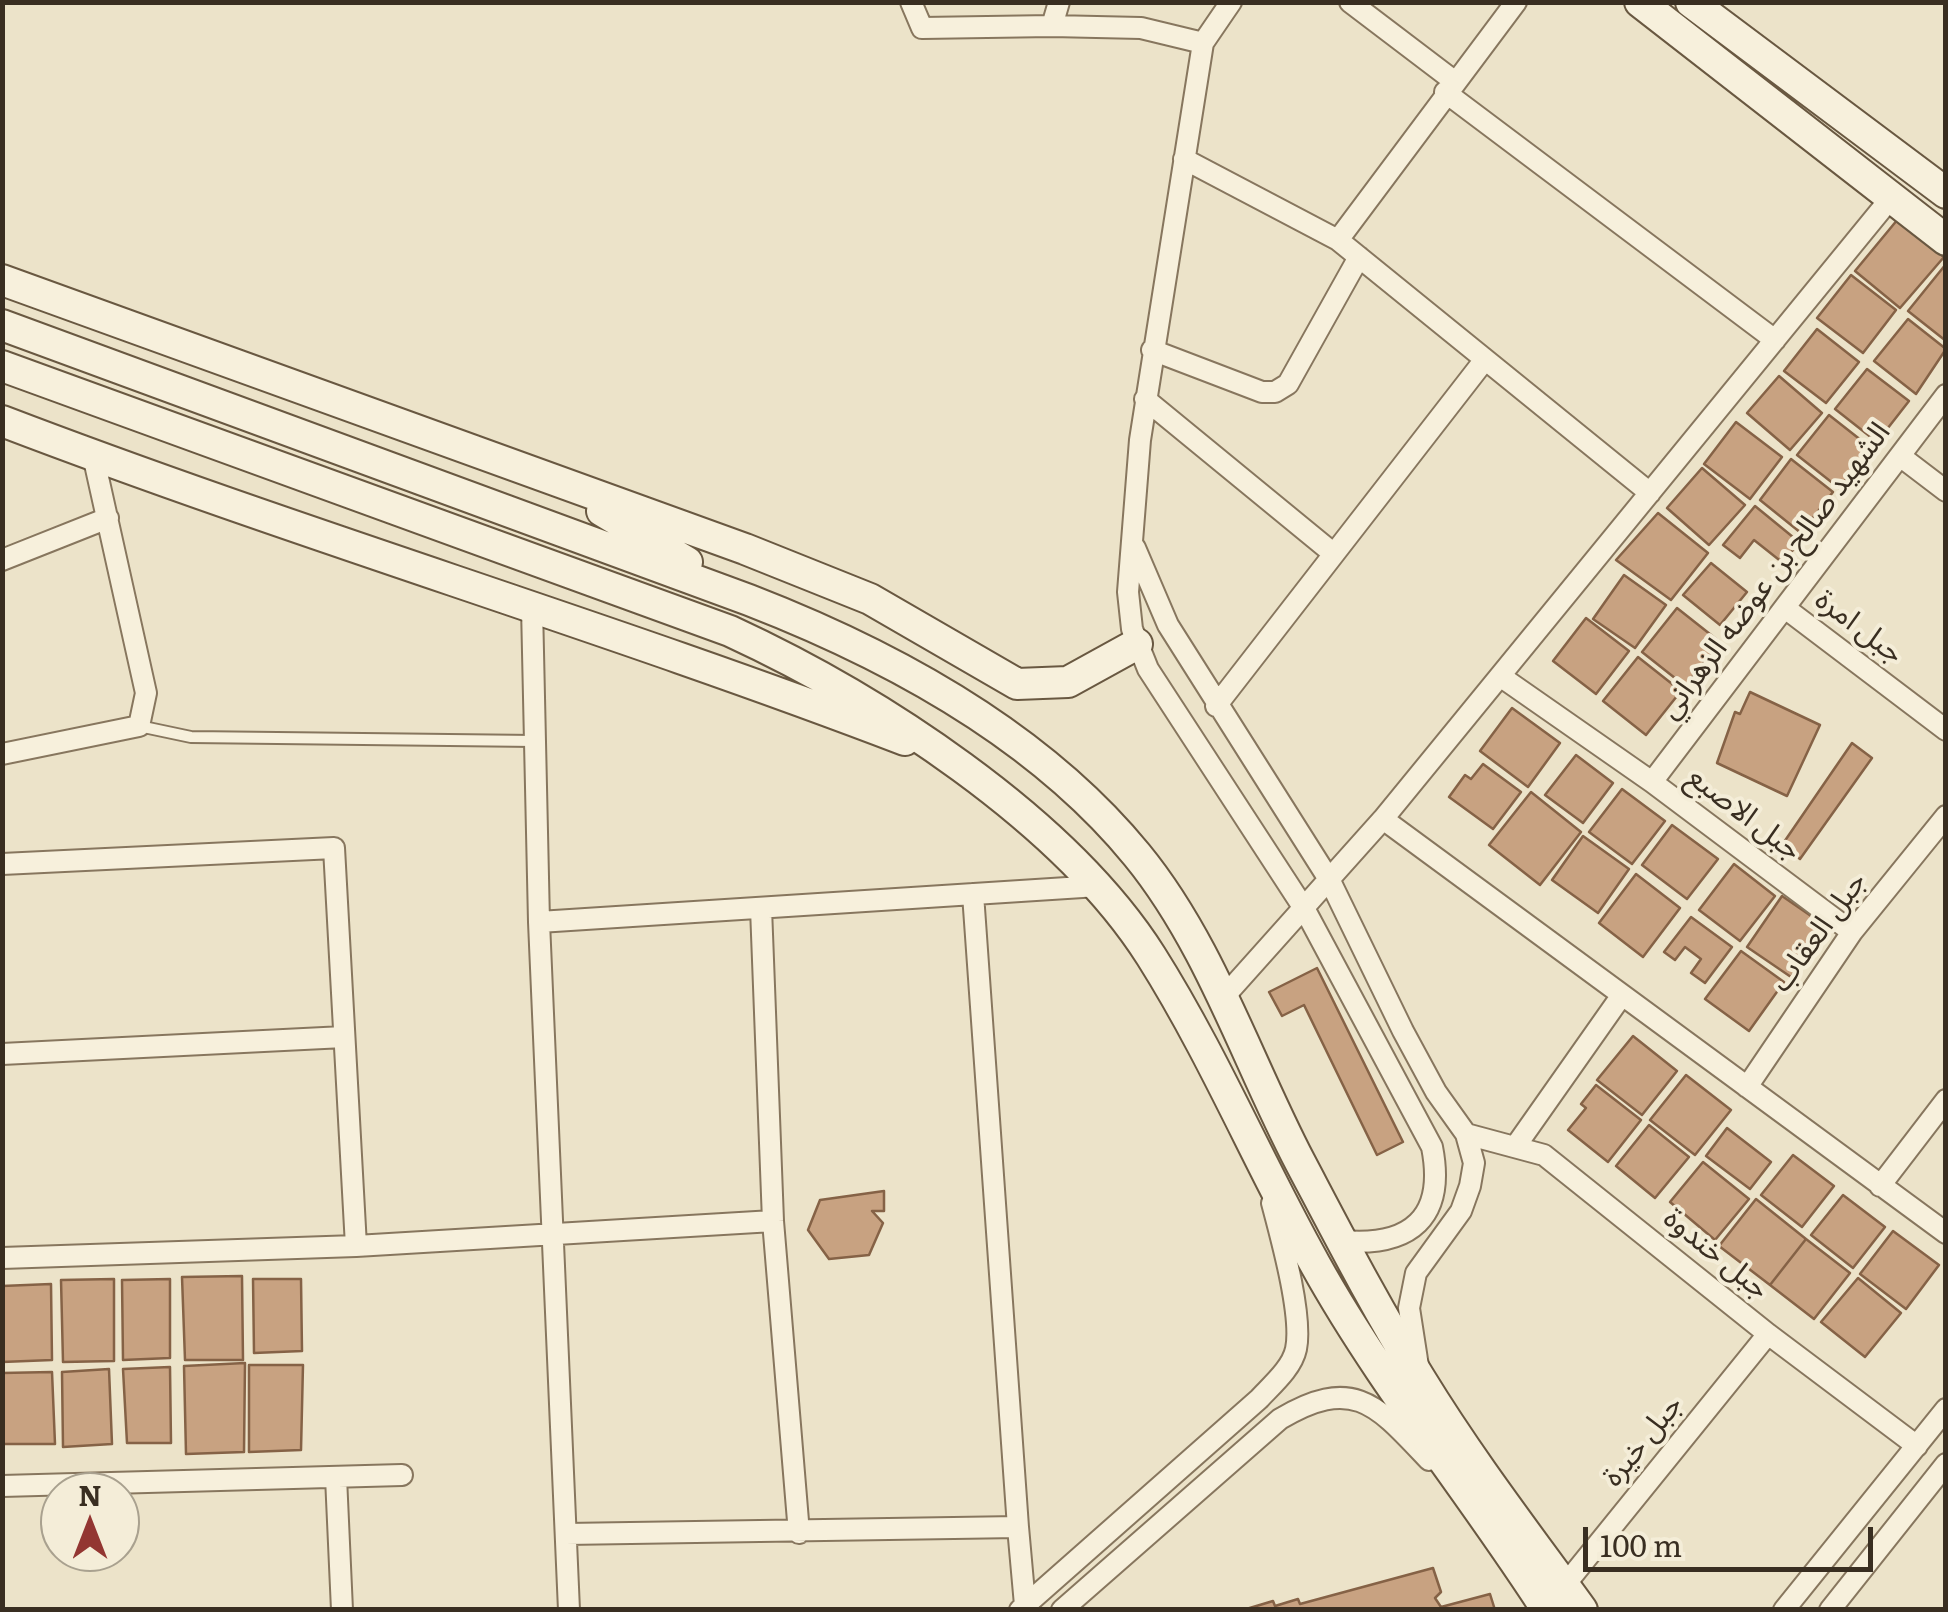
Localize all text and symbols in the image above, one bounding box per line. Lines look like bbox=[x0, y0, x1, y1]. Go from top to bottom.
street label: الشهيد صالح بن عوضه الزهراني bbox=[1652, 416, 1898, 726]
street label: جبل امرة bbox=[1808, 582, 1910, 672]
street label: جبل الاصبع bbox=[1680, 759, 1808, 869]
street label: جبل العقاب bbox=[1763, 865, 1875, 999]
street label: جبل خندوة bbox=[1656, 1201, 1776, 1307]
street label: جبل خيرة bbox=[1595, 1388, 1691, 1494]
north arrow bbox=[40, 1472, 140, 1572]
text: N bbox=[78, 1473, 102, 1515]
scale bar bbox=[1588, 1507, 1878, 1569]
text: 100 m bbox=[1600, 1522, 1682, 1566]

